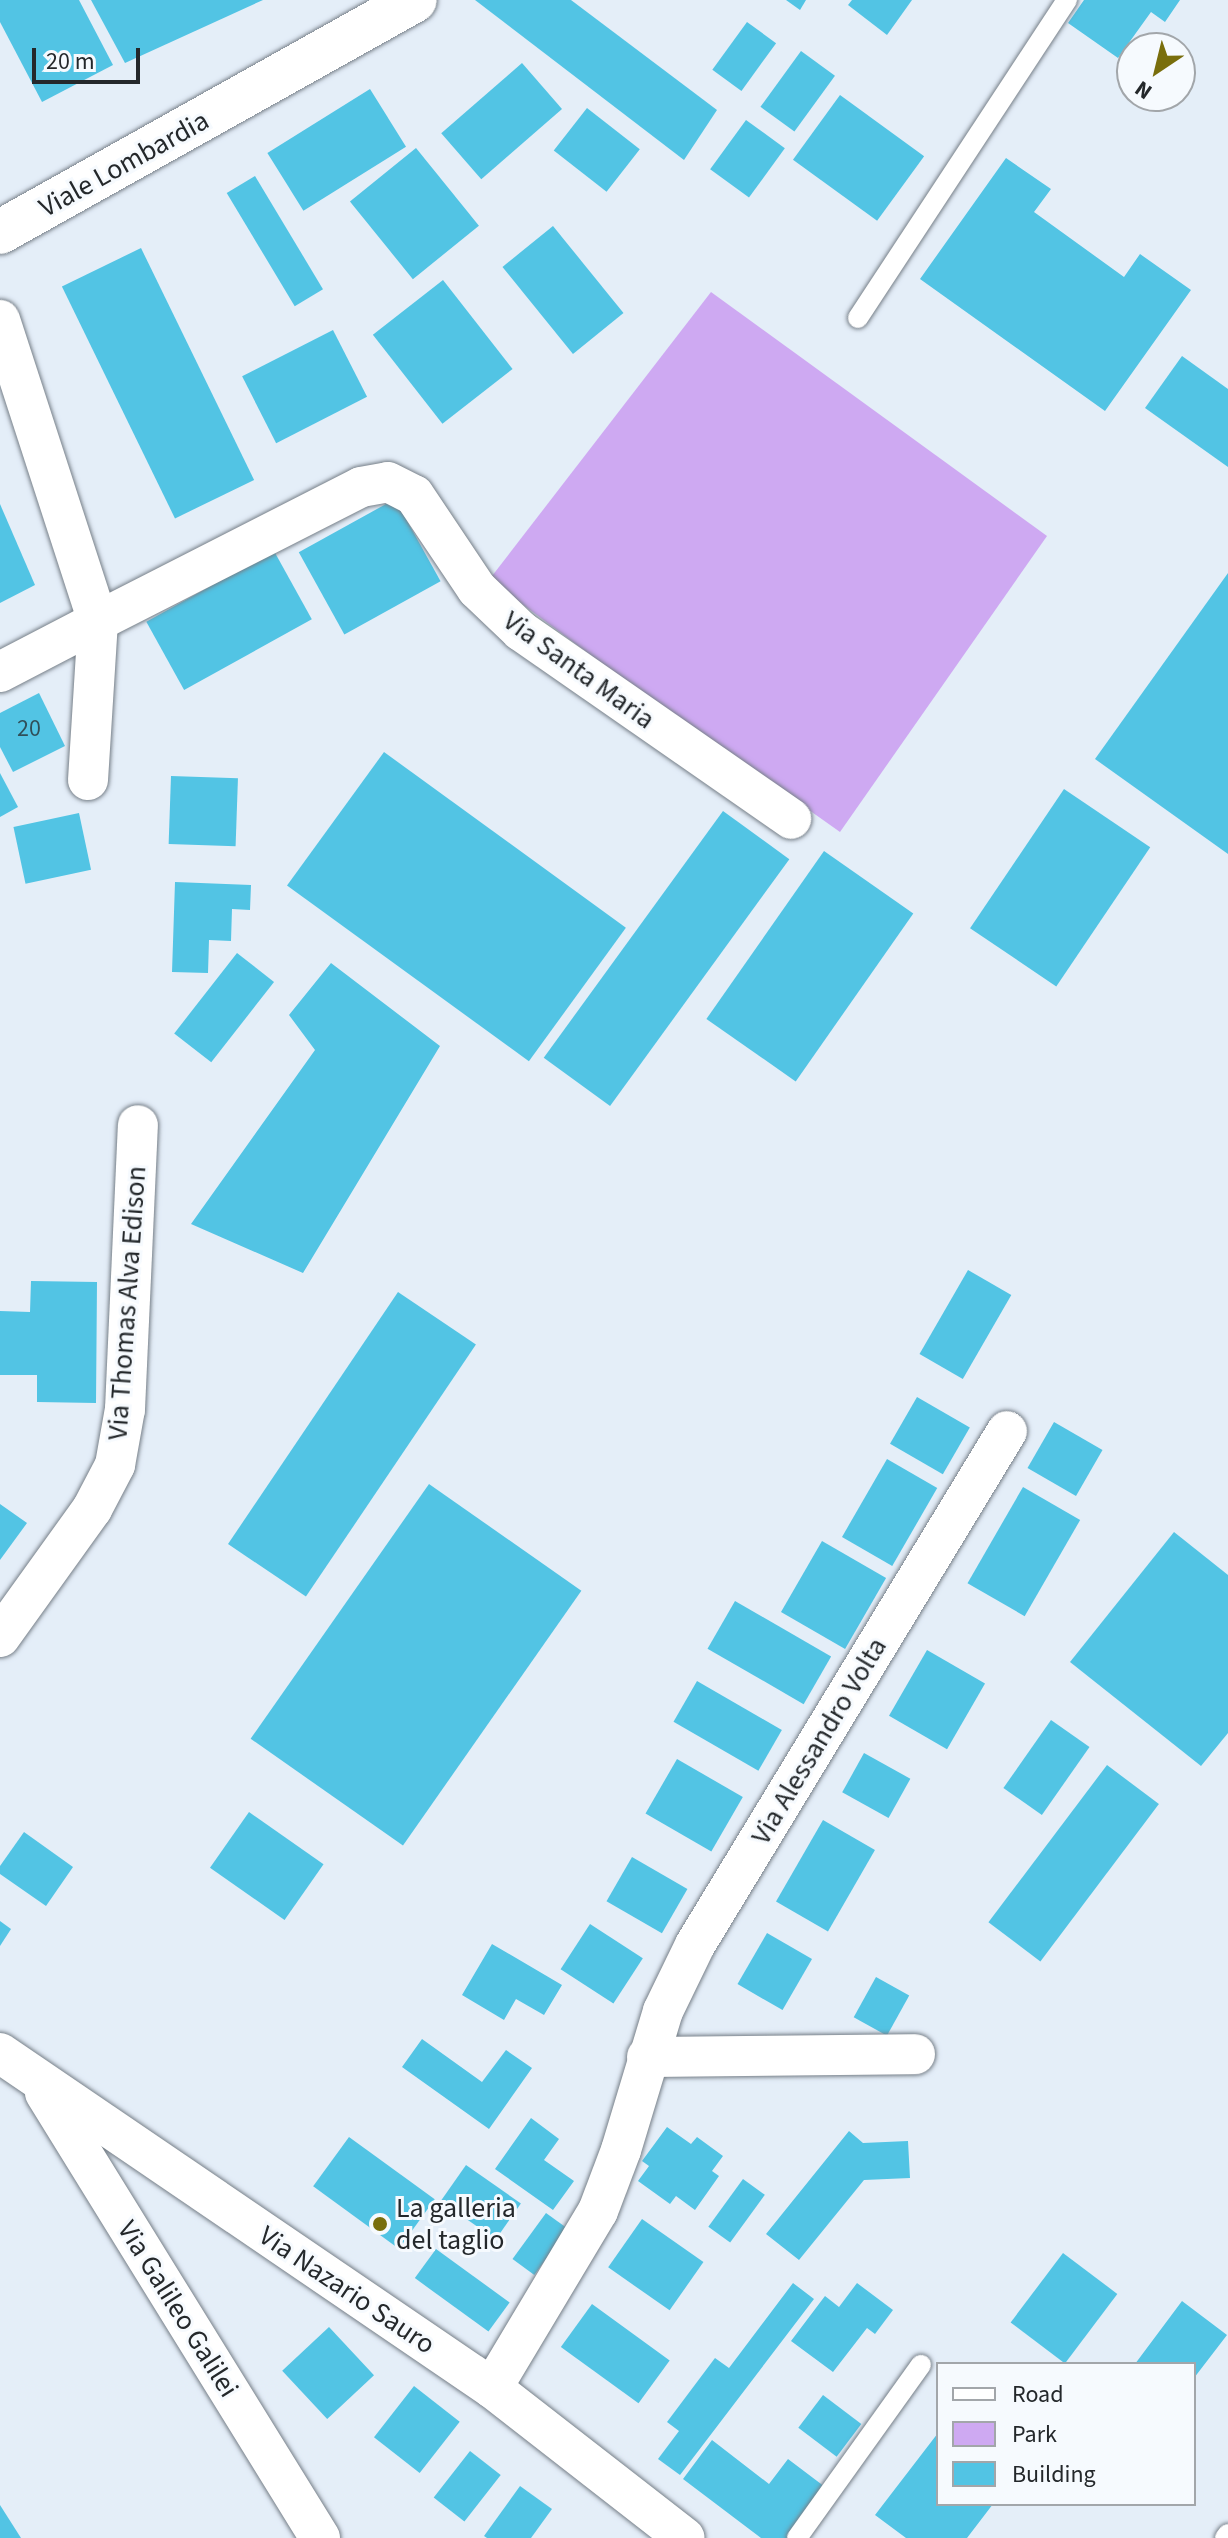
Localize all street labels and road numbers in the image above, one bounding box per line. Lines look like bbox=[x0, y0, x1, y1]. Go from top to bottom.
street label: Viale Lombardia bbox=[33, 104, 215, 224]
street label: Via Santa Maria bbox=[497, 604, 661, 736]
street label: Via Thomas Alva Edison bbox=[101, 1165, 153, 1441]
street label: Via Alessandro Volta bbox=[744, 1632, 894, 1850]
street label: Via Galileo Galilei bbox=[110, 2215, 246, 2403]
street label: Via Nazario Sauro bbox=[253, 2219, 441, 2361]

